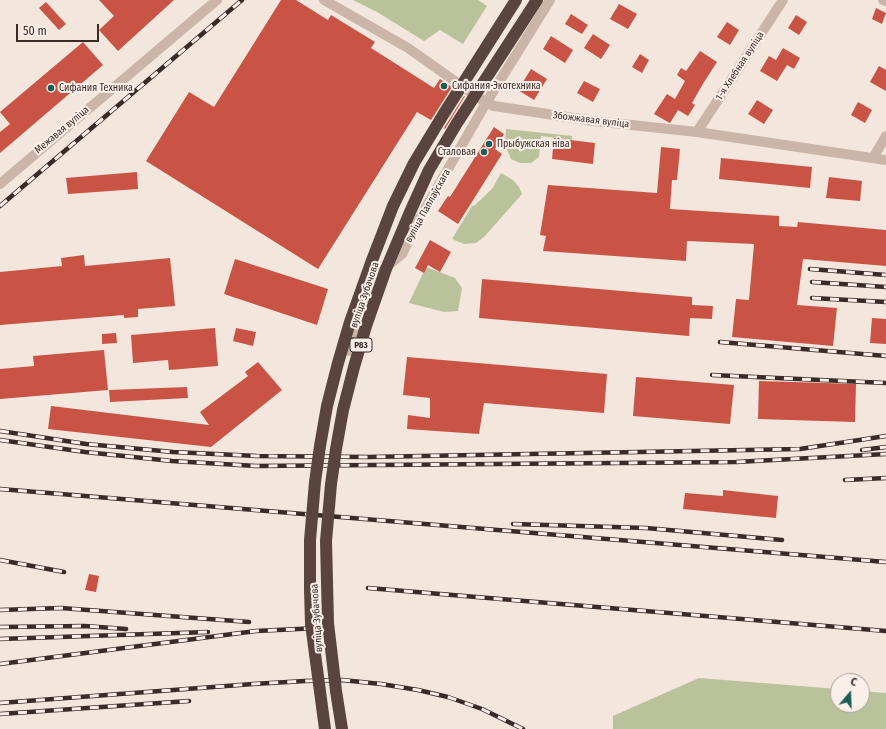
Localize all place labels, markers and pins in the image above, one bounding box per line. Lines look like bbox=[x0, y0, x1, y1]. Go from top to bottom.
place label: Сифания-Экотехника bbox=[452, 80, 541, 92]
marker: Сифания-Экотехника bbox=[439, 81, 449, 91]
place label: Сифания Техника bbox=[59, 82, 133, 94]
marker: Сифания Техника bbox=[46, 83, 56, 93]
place label: Прыбужская ніва bbox=[497, 138, 570, 150]
marker: Прыбужская ніва bbox=[484, 139, 494, 149]
place label: Сталовая bbox=[438, 146, 476, 158]
marker: Сталовая bbox=[479, 147, 489, 157]

